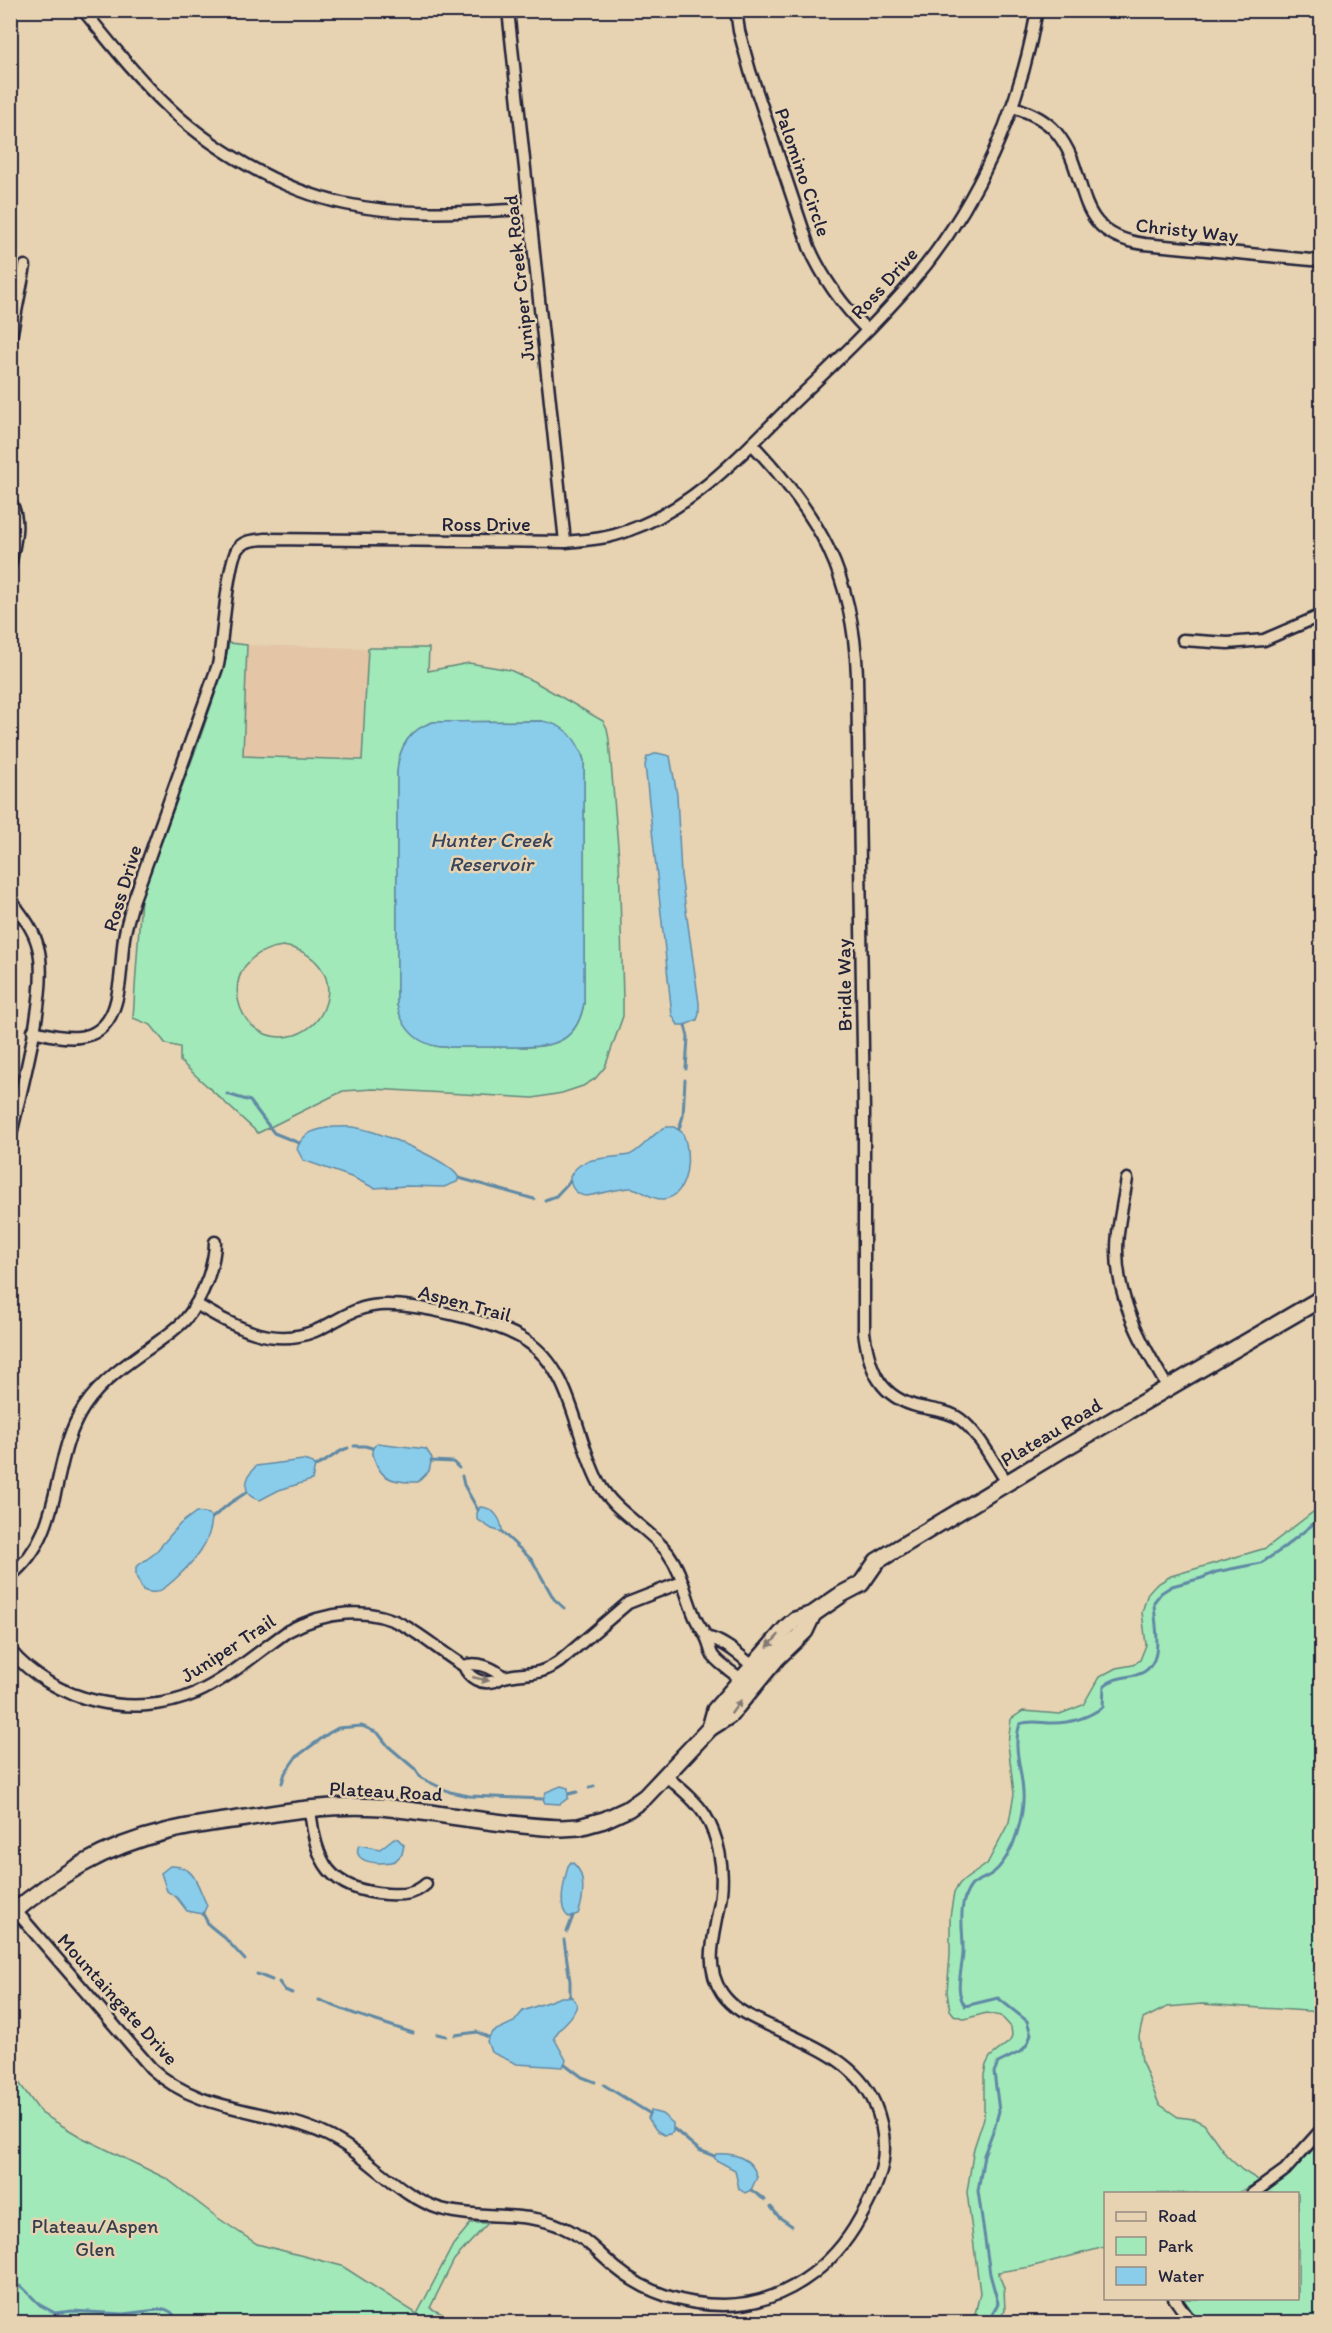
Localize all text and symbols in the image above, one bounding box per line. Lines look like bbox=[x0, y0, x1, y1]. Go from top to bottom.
street label: Palomino Circle bbox=[770, 104, 836, 240]
street label: Juniper Creek Road bbox=[498, 193, 540, 362]
street label: Christy Way bbox=[1134, 213, 1240, 247]
street label: Ross Drive bbox=[845, 242, 923, 324]
street label: Ross Drive bbox=[441, 512, 531, 536]
water label: Hunter Creek Reservoir bbox=[430, 827, 553, 876]
street label: Ross Drive bbox=[97, 842, 147, 934]
street label: Bridle Way bbox=[831, 938, 857, 1032]
street label: Aspen Trail bbox=[416, 1279, 514, 1327]
street label: Plateau Road bbox=[996, 1392, 1106, 1472]
street label: Juniper Trail bbox=[176, 1608, 280, 1687]
one-way arrow bbox=[766, 1634, 780, 1649]
one-way arrow bbox=[472, 1675, 490, 1685]
one-way arrow bbox=[730, 1700, 742, 1716]
street label: Plateau Road bbox=[328, 1776, 444, 1806]
street label: Mountaingate Drive bbox=[52, 1928, 184, 2070]
legend bbox=[1104, 2192, 1299, 2300]
text: Road bbox=[1158, 2205, 1197, 2227]
park label: Plateau/Aspen Glen bbox=[32, 2214, 158, 2261]
text: Park bbox=[1158, 2235, 1193, 2257]
text: Water bbox=[1158, 2265, 1204, 2287]

